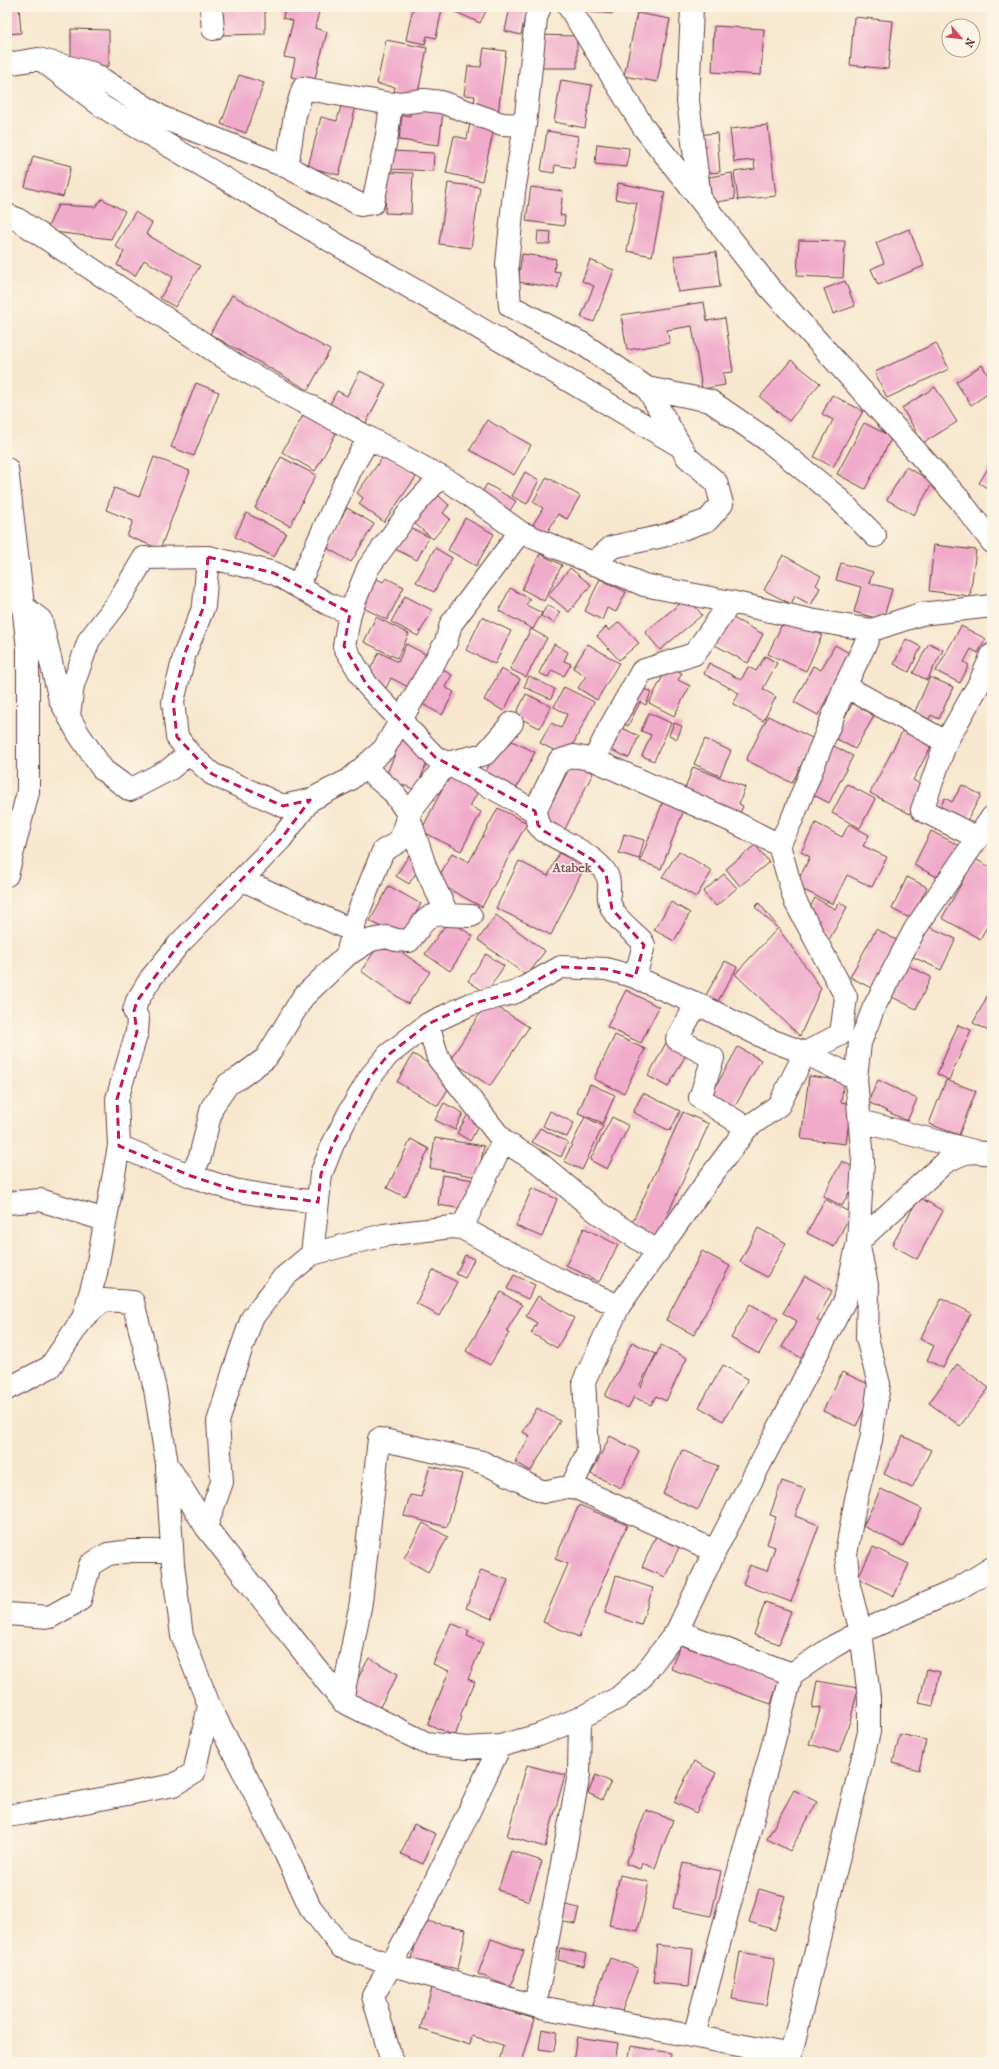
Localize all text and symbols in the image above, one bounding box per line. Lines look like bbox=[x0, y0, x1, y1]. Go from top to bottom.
north arrow bbox=[941, 18, 981, 58]
text: N bbox=[961, 36, 977, 50]
district label: Atabek bbox=[552, 860, 593, 875]

